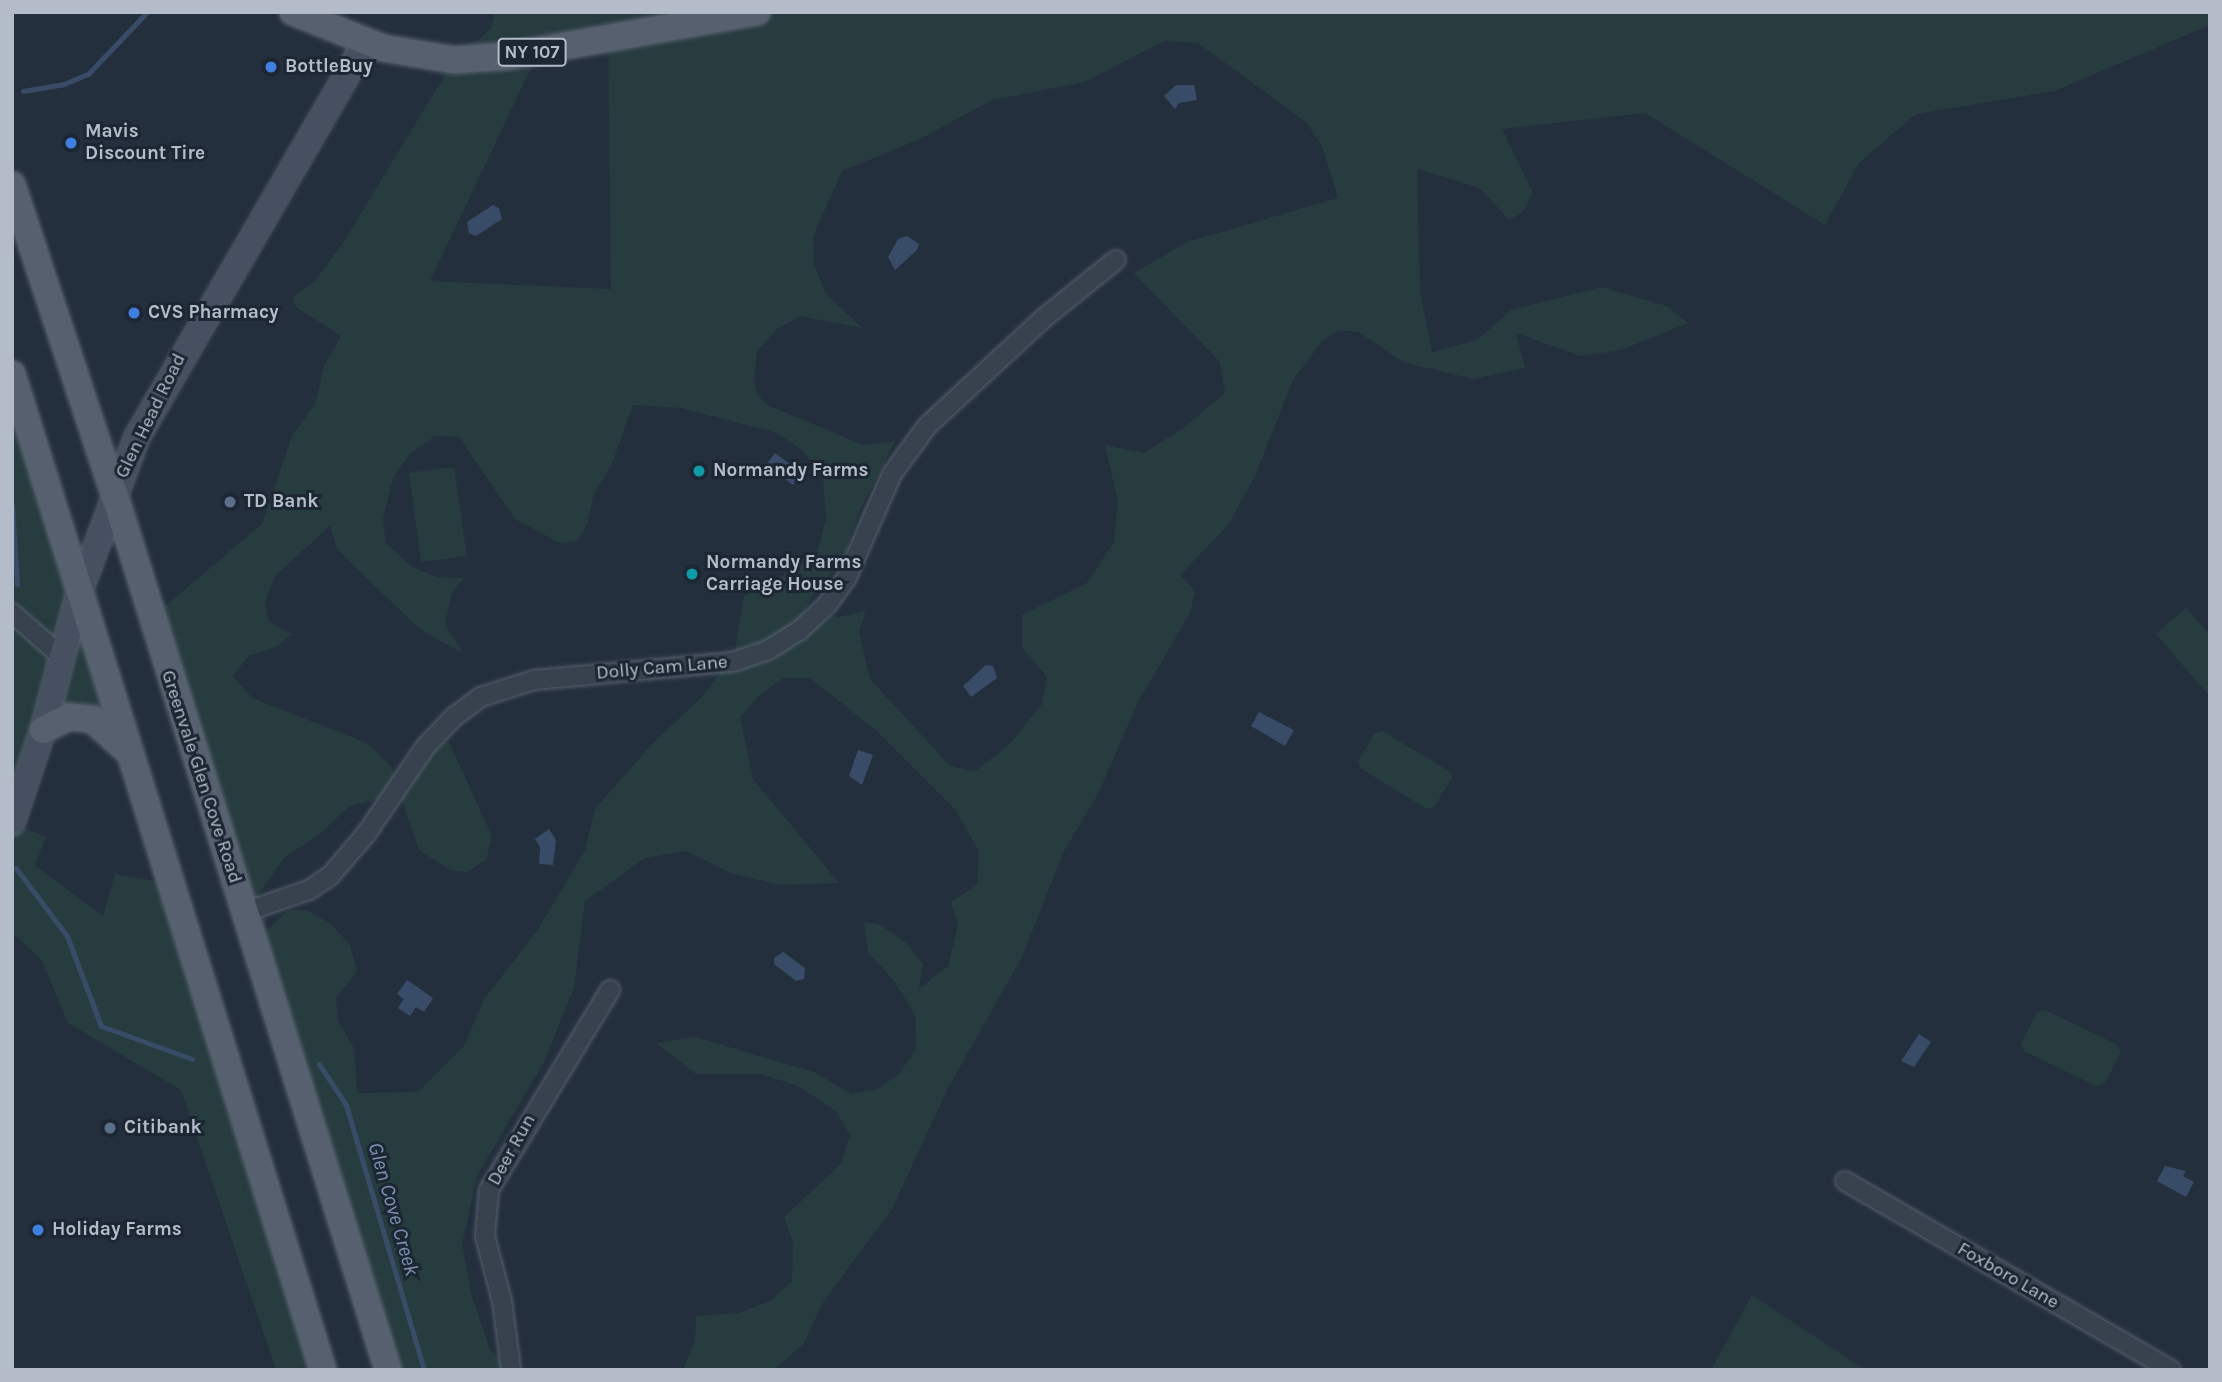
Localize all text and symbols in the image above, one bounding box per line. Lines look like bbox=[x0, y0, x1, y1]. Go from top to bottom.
road number: NY 107 bbox=[497, 38, 567, 66]
place label: BottleBuy bbox=[285, 56, 373, 78]
marker: BottleBuy bbox=[263, 59, 279, 75]
place label: Mavis Discount Tire bbox=[85, 121, 205, 165]
marker: Mavis Discount Tire bbox=[63, 135, 79, 151]
place label: CVS Pharmacy bbox=[148, 302, 279, 324]
marker: CVS Pharmacy bbox=[126, 305, 142, 321]
street label: Glen Head Road bbox=[111, 350, 191, 482]
place label: Normandy Farms bbox=[713, 460, 868, 482]
marker: Normandy Farms bbox=[691, 463, 707, 479]
place label: TD Bank bbox=[244, 491, 318, 513]
marker: TD Bank bbox=[222, 494, 238, 510]
place label: Normandy Farms Carriage House bbox=[706, 552, 861, 596]
marker: Normandy Farms Carriage House bbox=[684, 566, 700, 582]
street label: Dolly Cam Lane bbox=[595, 651, 729, 685]
street label: Greenvale Glen Cove Road bbox=[156, 668, 246, 886]
street label: Deer Run bbox=[483, 1110, 541, 1190]
place label: Citibank bbox=[124, 1117, 202, 1139]
marker: Citibank bbox=[102, 1120, 118, 1136]
water label: Glen Cove Creek bbox=[363, 1139, 425, 1279]
place label: Holiday Farms bbox=[52, 1219, 182, 1241]
marker: Holiday Farms bbox=[30, 1222, 46, 1238]
street label: Foxboro Lane bbox=[1953, 1238, 2063, 1314]

